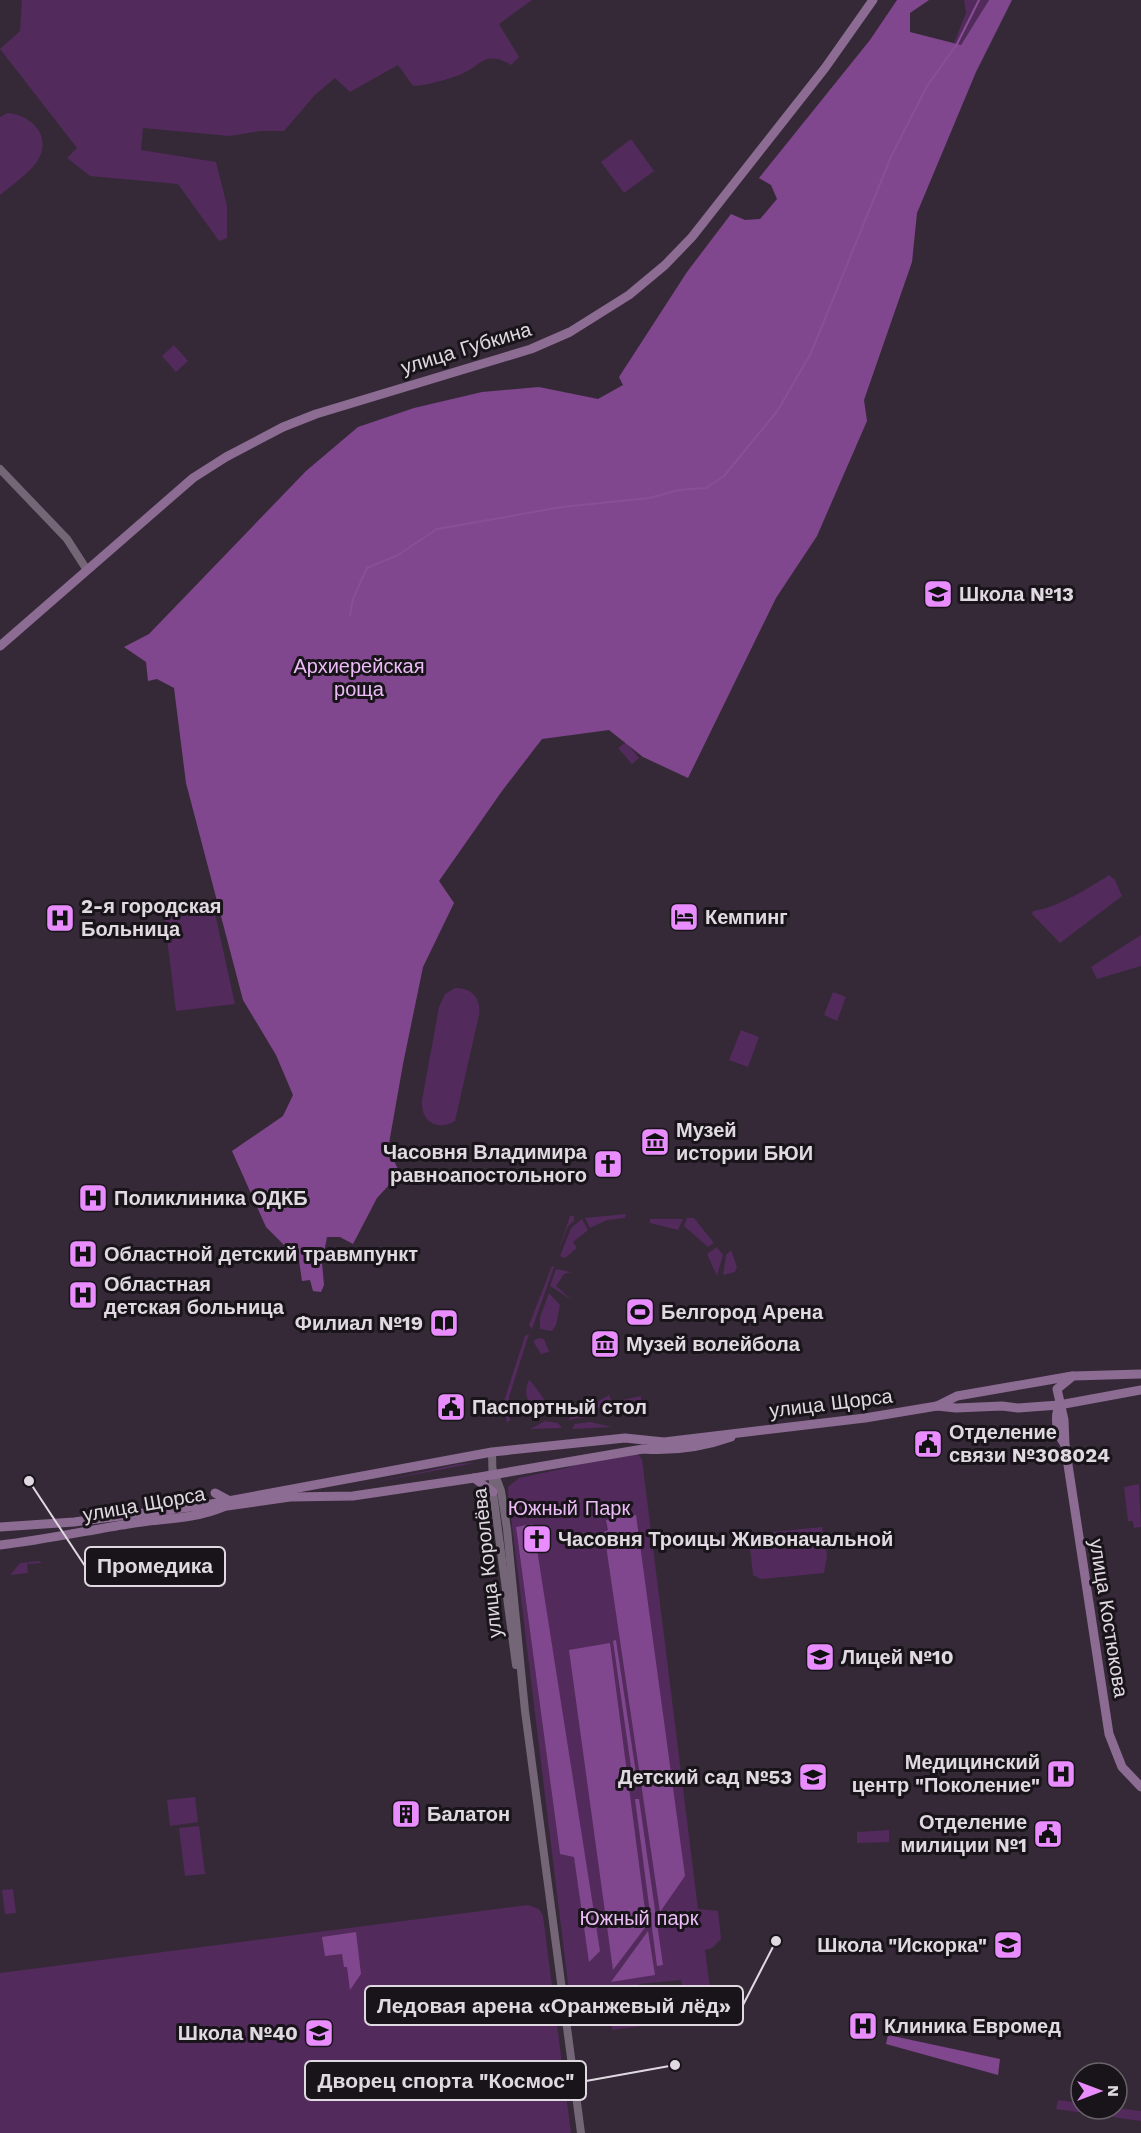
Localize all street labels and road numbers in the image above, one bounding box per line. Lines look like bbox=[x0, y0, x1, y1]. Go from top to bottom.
street label: улица Губкина bbox=[398, 317, 535, 379]
street label: улица Щорса bbox=[768, 1383, 895, 1422]
street label: улица Щорса bbox=[81, 1481, 208, 1527]
street label: улица Королёва bbox=[467, 1486, 507, 1639]
street label: улица Костюкова bbox=[1085, 1537, 1134, 1700]

